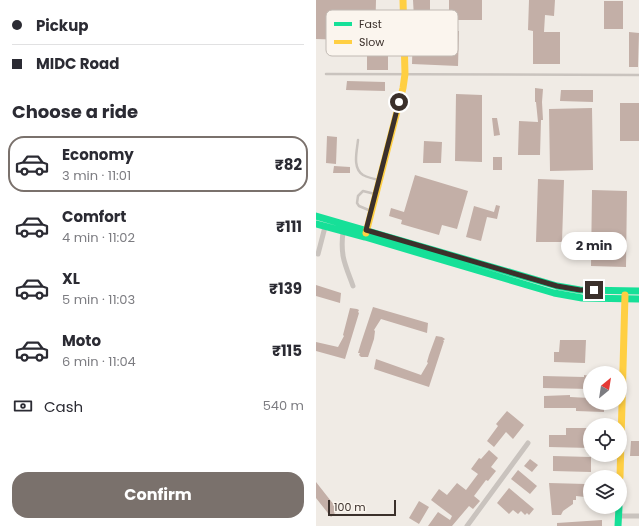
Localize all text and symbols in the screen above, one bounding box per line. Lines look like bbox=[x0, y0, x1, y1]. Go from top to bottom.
legend bbox=[326, 10, 458, 56]
text: Pickup bbox=[36, 15, 88, 36]
text: Fast bbox=[359, 16, 382, 32]
text: Slow bbox=[359, 34, 384, 50]
text: MIDC Road bbox=[36, 53, 119, 74]
route start bbox=[390, 93, 408, 111]
text: Choose a ride bbox=[12, 99, 138, 124]
text: Economy bbox=[62, 144, 134, 165]
icon: car bbox=[14, 146, 50, 182]
text: ₹82 bbox=[275, 154, 302, 175]
text: 3 min · 11:01 bbox=[62, 166, 131, 185]
text: Comfort bbox=[62, 206, 126, 227]
icon: car bbox=[14, 208, 50, 244]
text: ₹111 bbox=[276, 216, 302, 237]
text: 4 min · 11:02 bbox=[62, 228, 135, 247]
callout: 2 min bbox=[561, 232, 627, 260]
text: 2 min bbox=[576, 236, 612, 255]
text: XL bbox=[62, 268, 80, 289]
icon: car bbox=[14, 270, 50, 306]
text: ₹139 bbox=[269, 278, 302, 299]
route end bbox=[585, 281, 603, 299]
text: 5 min · 11:03 bbox=[62, 290, 135, 309]
text: Moto bbox=[62, 330, 101, 351]
icon: car bbox=[14, 332, 50, 368]
text: ₹115 bbox=[272, 340, 302, 361]
text: 6 min · 11:04 bbox=[62, 352, 136, 371]
north arrow bbox=[583, 366, 627, 410]
map controls bbox=[583, 366, 627, 514]
icon: cash bbox=[12, 395, 34, 417]
text: Cash bbox=[44, 396, 83, 417]
text: 540 m bbox=[263, 396, 304, 415]
button: locate bbox=[583, 418, 627, 462]
button: layers bbox=[583, 470, 627, 514]
button: Confirm bbox=[12, 472, 304, 518]
scale bar bbox=[328, 498, 396, 517]
text: 100 m bbox=[334, 499, 366, 515]

